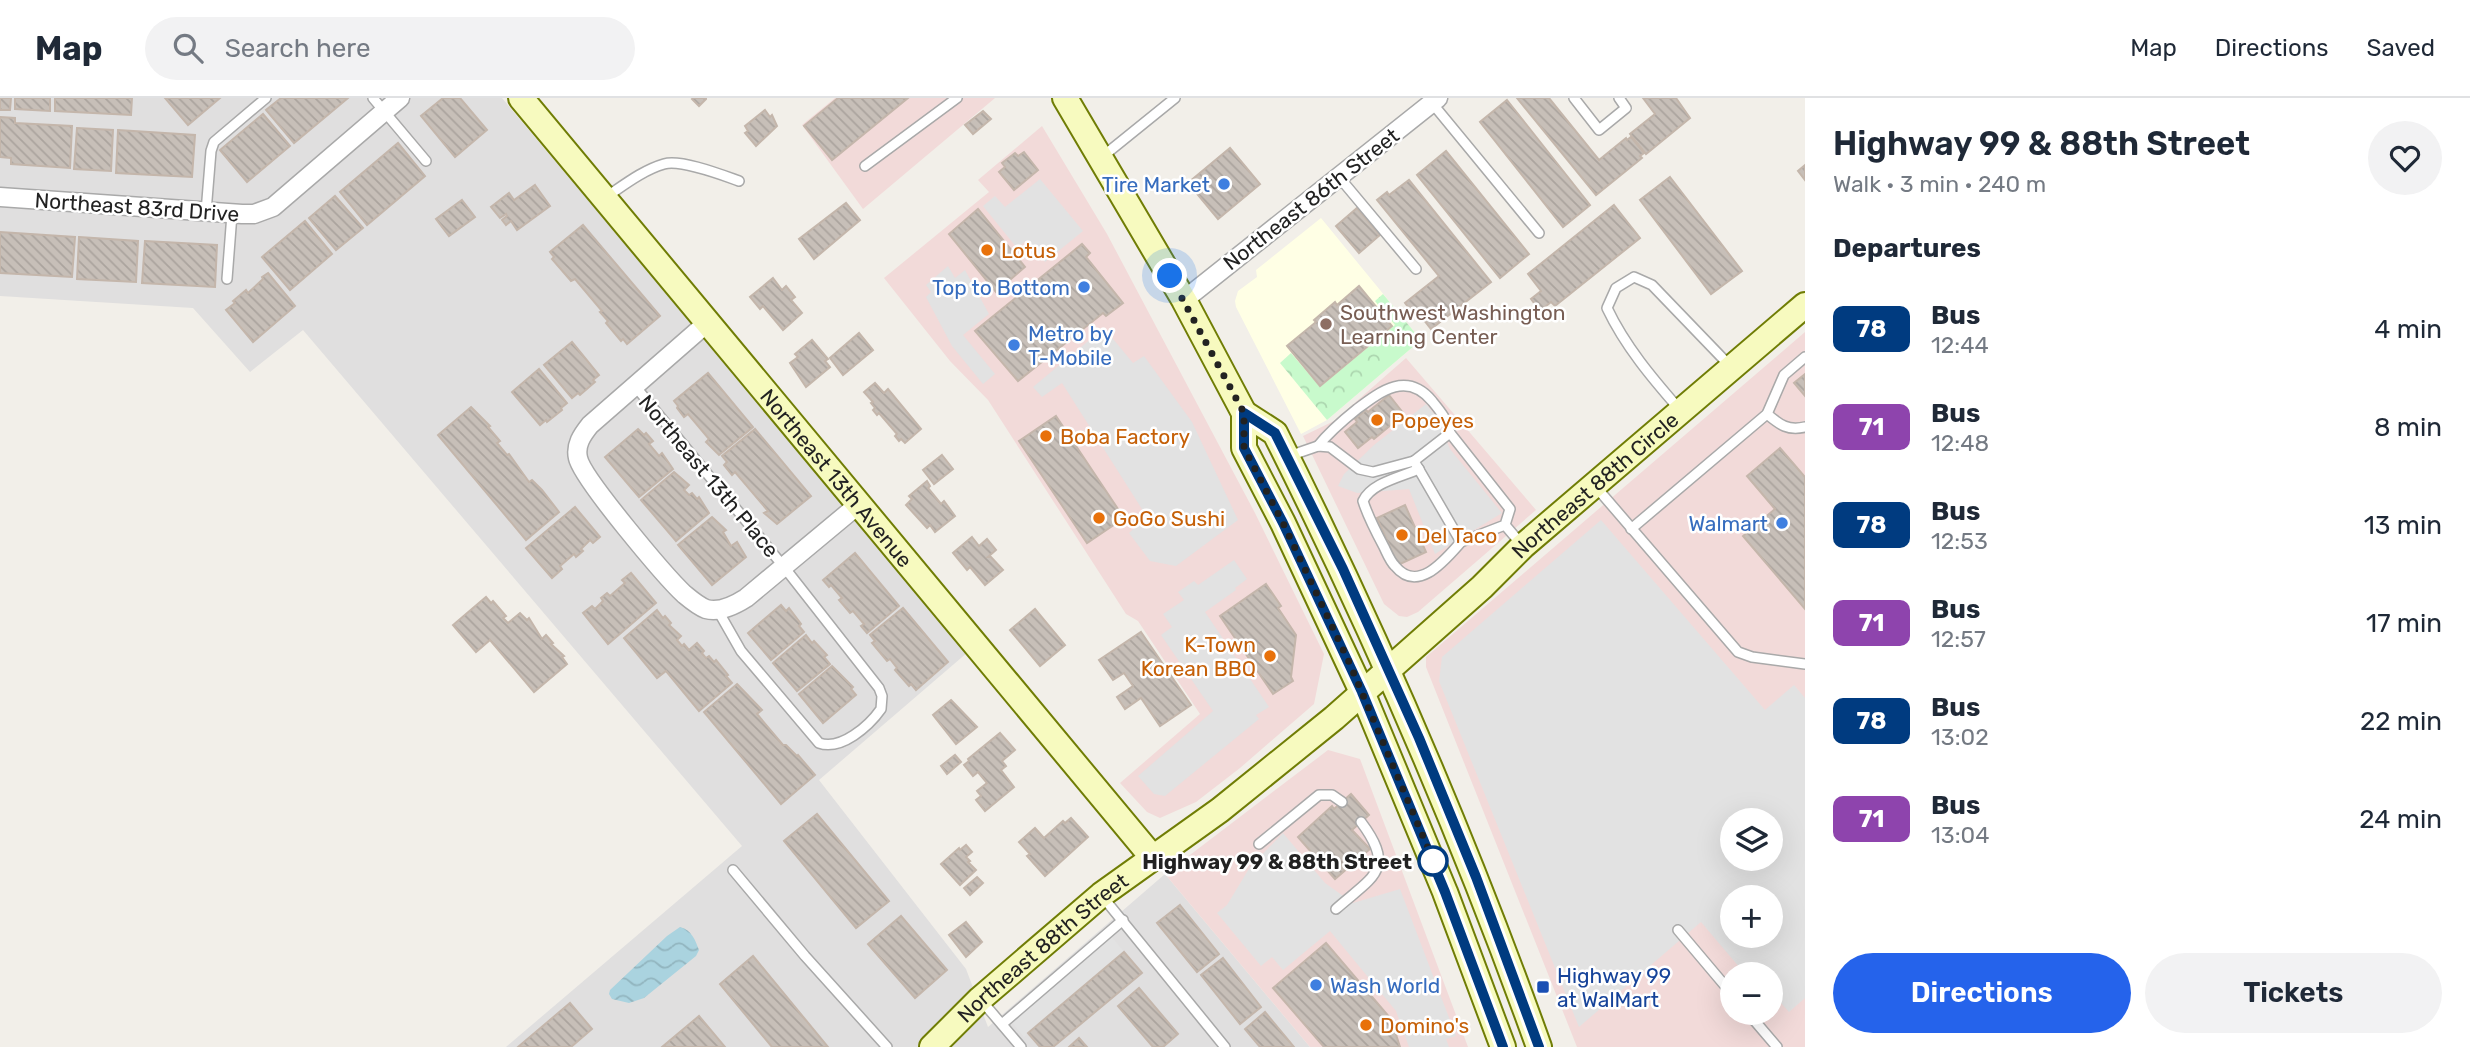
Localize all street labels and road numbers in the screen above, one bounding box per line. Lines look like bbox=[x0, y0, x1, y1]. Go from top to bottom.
street label: Northeast 86th Street bbox=[1218, 123, 1404, 275]
street label: Northeast 83rd Drive bbox=[34, 187, 240, 227]
street label: Northeast 13th Avenue bbox=[756, 384, 918, 572]
street label: Northeast 13th Place bbox=[634, 390, 784, 562]
street label: Northeast 88th Circle bbox=[1506, 407, 1683, 563]
street label: Northeast 88th Street bbox=[952, 867, 1133, 1027]

